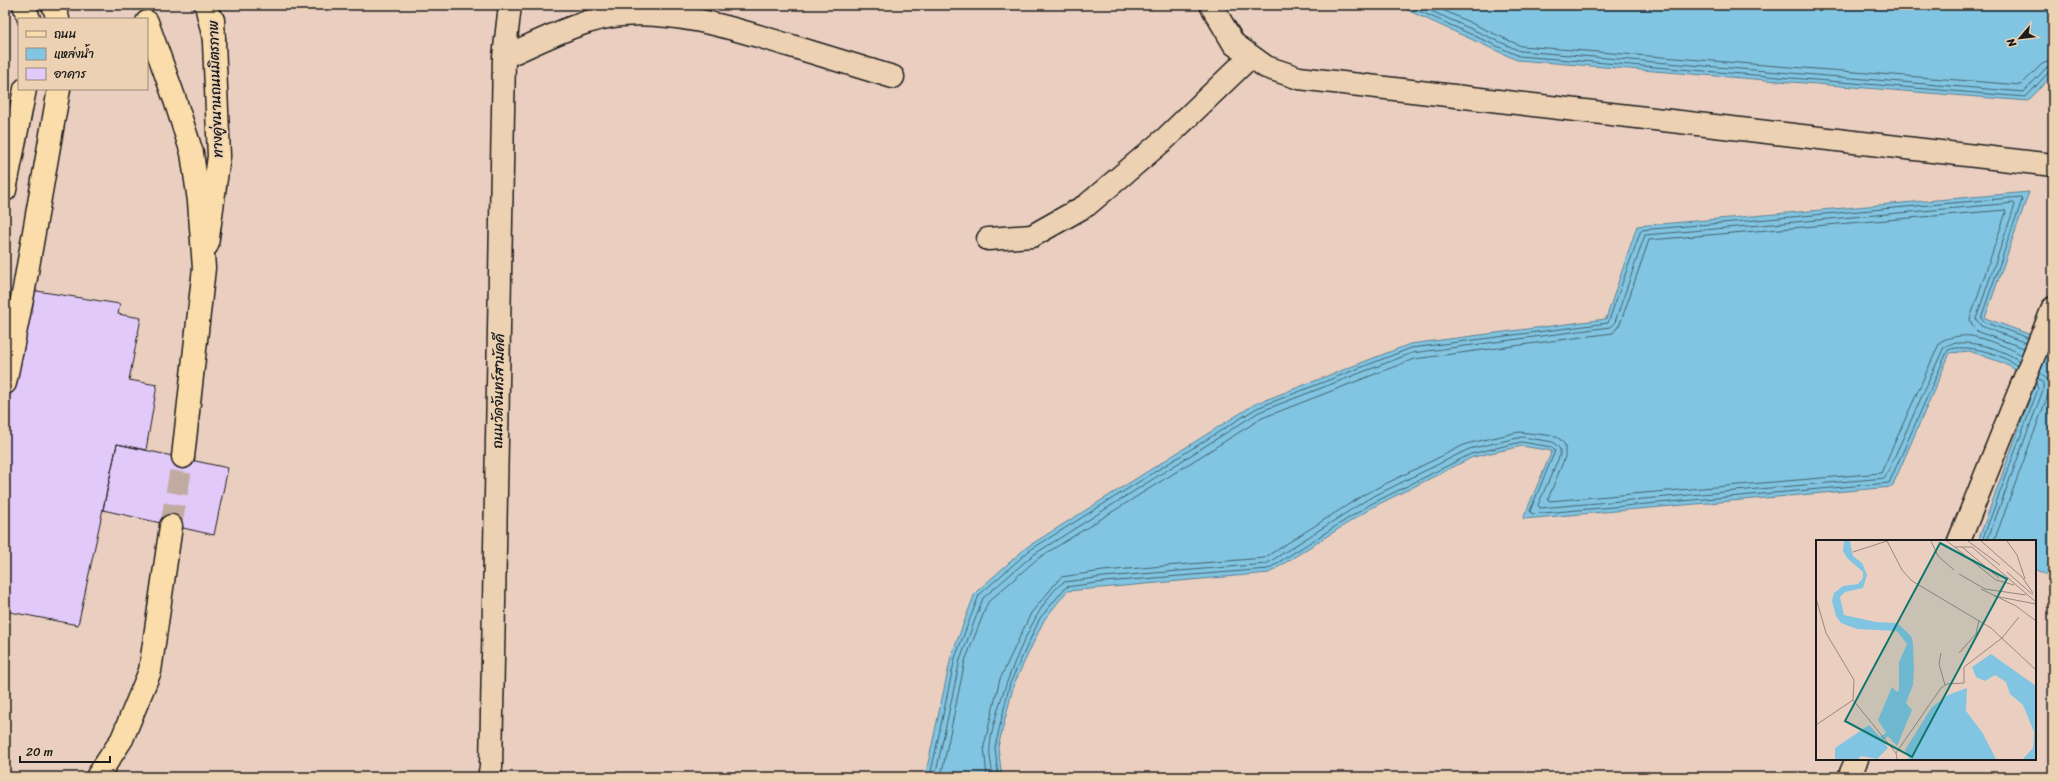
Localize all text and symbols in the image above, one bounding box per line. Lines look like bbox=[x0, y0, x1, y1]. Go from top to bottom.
legend bbox=[18, 18, 148, 90]
north arrow bbox=[2000, 18, 2040, 58]
street label: ทางคู่ขนานถนนมิตรภาพ bbox=[201, 20, 230, 158]
text: ถนน bbox=[54, 23, 76, 45]
text: N bbox=[2001, 34, 2022, 51]
text: แหล่งน้ำ bbox=[54, 43, 94, 65]
text: อาคาร bbox=[53, 63, 87, 85]
street label: ถนนวัดจันทร์สามัคคี bbox=[485, 331, 512, 449]
inset map bbox=[1816, 540, 2036, 760]
scale bar bbox=[20, 738, 110, 764]
text: 20 m bbox=[26, 741, 53, 763]

